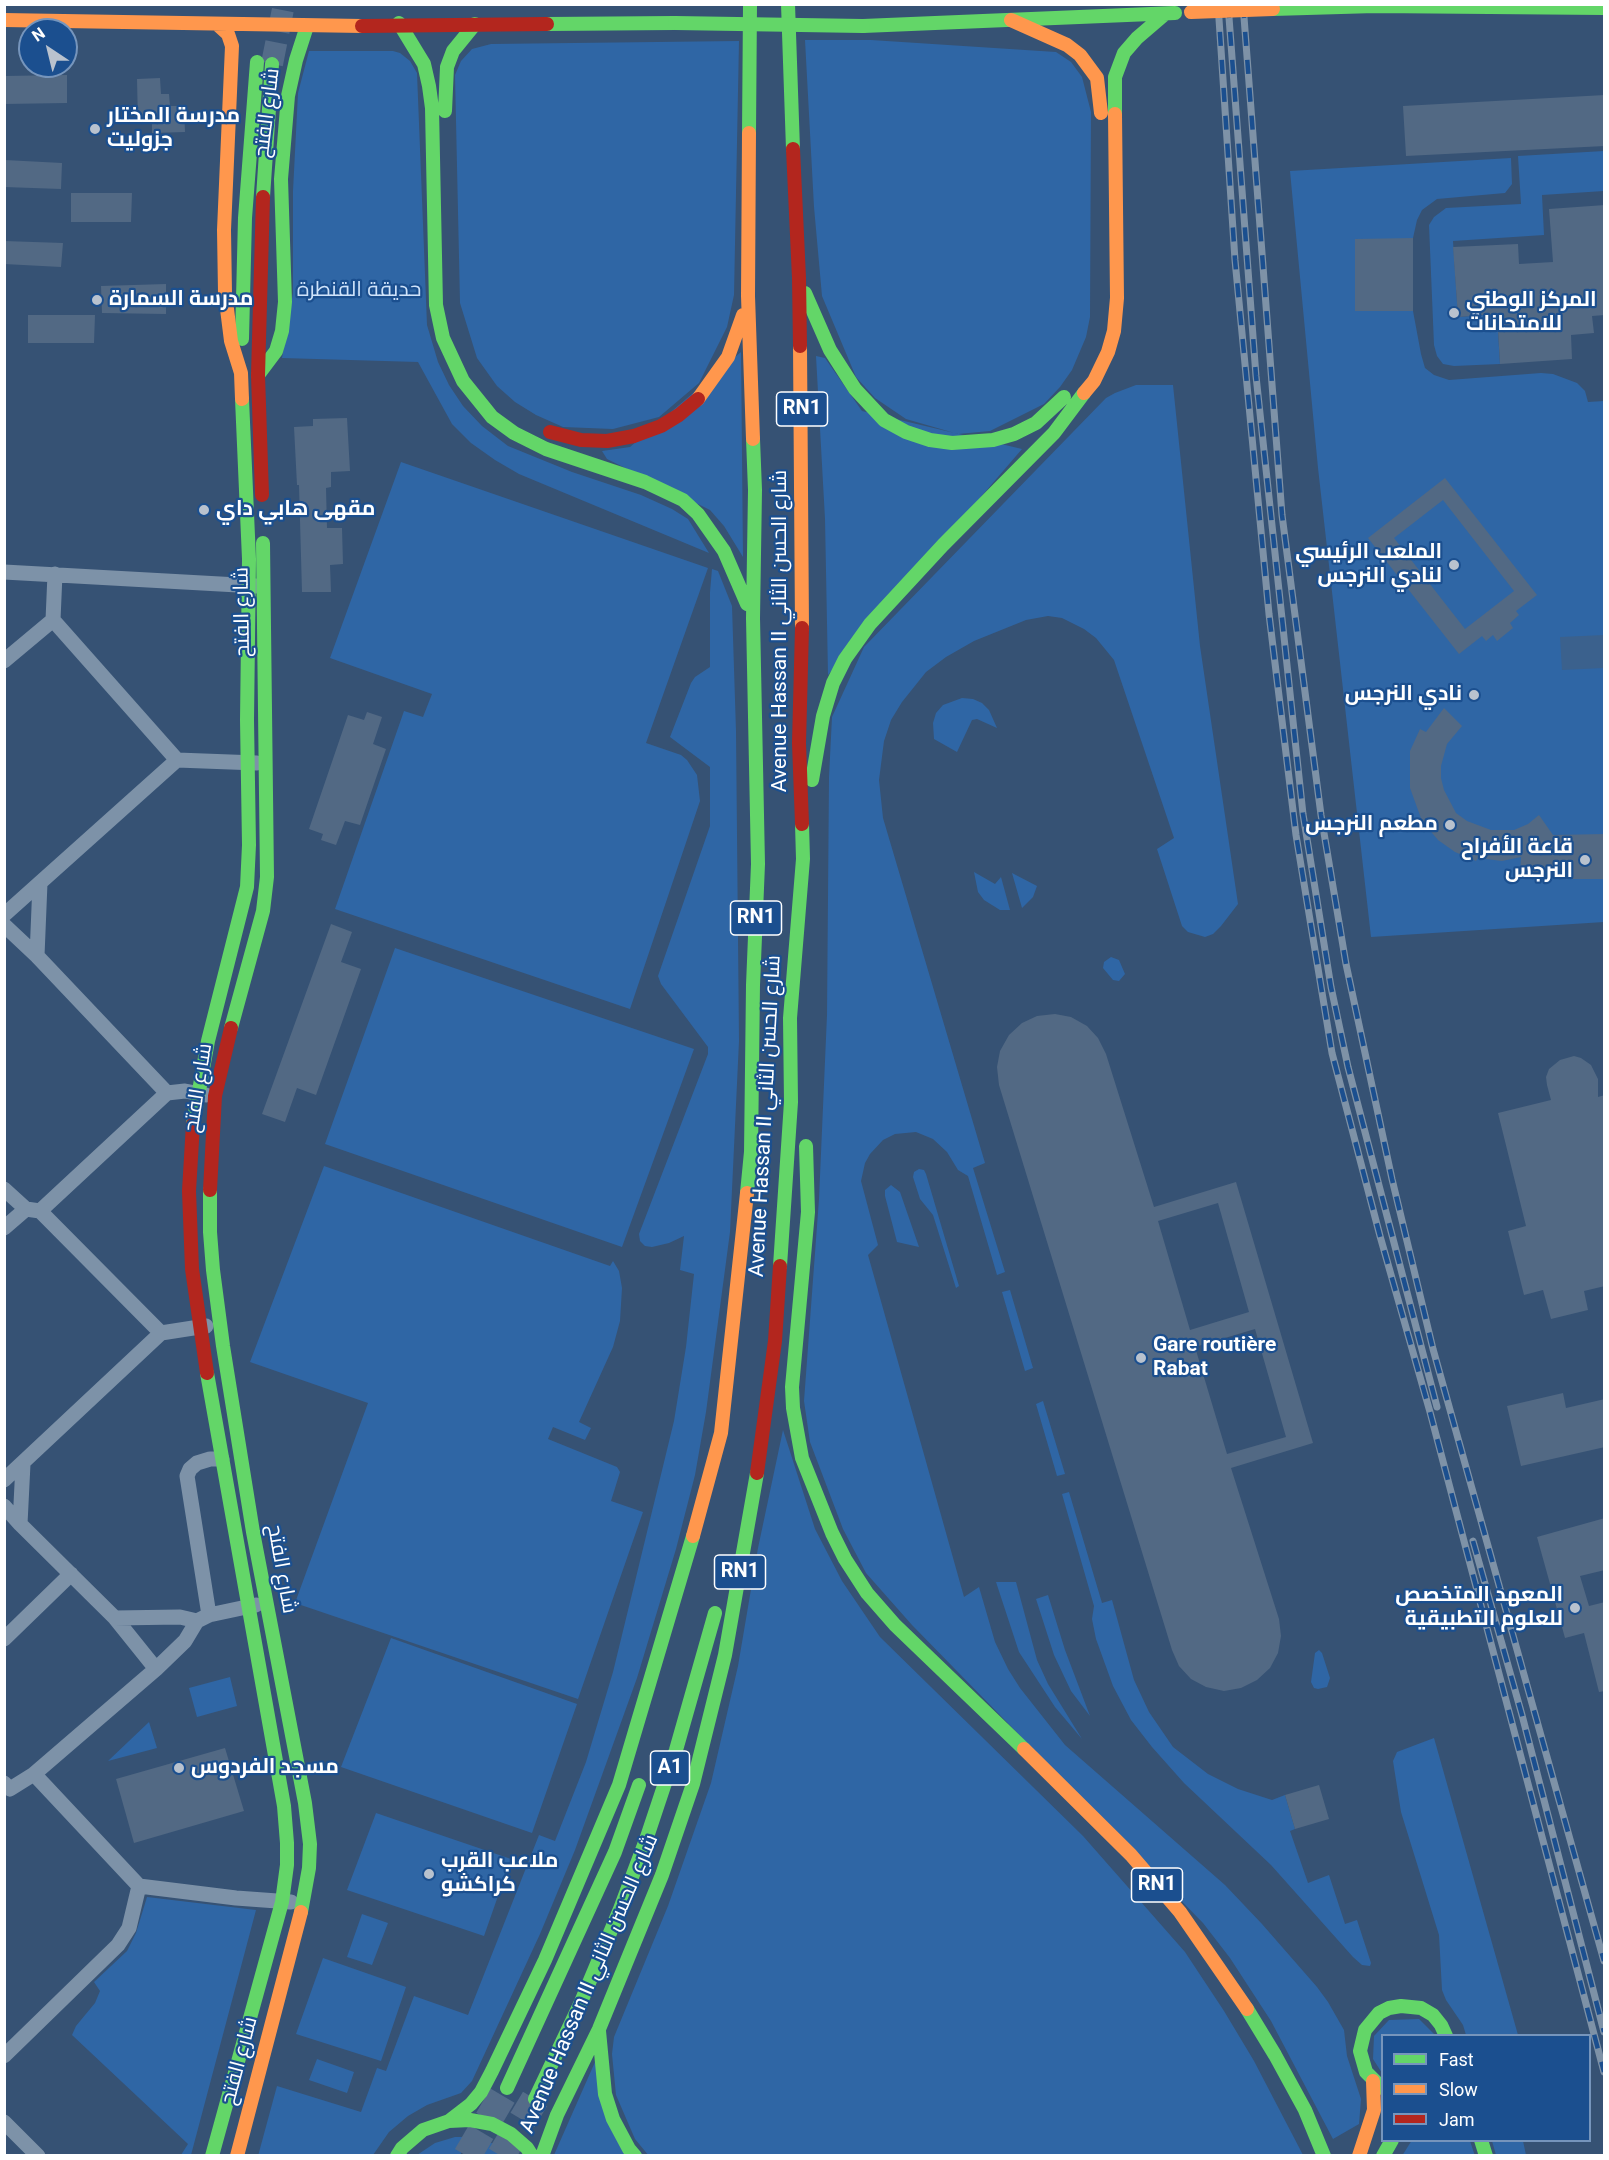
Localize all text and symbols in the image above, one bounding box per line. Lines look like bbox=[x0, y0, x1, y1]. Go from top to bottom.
north arrow bbox=[18, 18, 78, 78]
text: N bbox=[28, 23, 49, 46]
street label: شارع الفتح bbox=[250, 67, 286, 159]
place label: مدرسة المختار جزوليت bbox=[107, 104, 240, 154]
marker: مدرسة المختار جزوليت bbox=[88, 122, 102, 136]
park label: حديقة القنطرة bbox=[297, 278, 421, 304]
place label: مدرسة السمارة bbox=[109, 287, 253, 313]
place label: المركز الوطني للامتحانات bbox=[1466, 288, 1596, 338]
marker: مدرسة السمارة bbox=[90, 293, 104, 307]
marker: المركز الوطني للامتحانات bbox=[1447, 306, 1461, 320]
road number: RN1 bbox=[776, 392, 828, 426]
street label: Avenue Hassan II شارع الحسن الثاني bbox=[768, 470, 794, 792]
place label: مقهى هابي داي bbox=[216, 497, 375, 523]
marker: مقهى هابي داي bbox=[197, 503, 211, 517]
place label: الملعب الرئيسي لنادي النرجس bbox=[1295, 540, 1442, 590]
marker: الملعب الرئيسي لنادي النرجس bbox=[1447, 558, 1461, 572]
street label: شارع الفتح bbox=[230, 567, 256, 657]
place label: نادي النرجس bbox=[1345, 682, 1462, 708]
marker: نادي النرجس bbox=[1467, 688, 1481, 702]
place label: مطعم النرجس bbox=[1305, 812, 1438, 838]
marker: مطعم النرجس bbox=[1443, 818, 1457, 832]
place label: قاعة الأفراح النرجس bbox=[1461, 835, 1573, 885]
marker: قاعة الأفراح النرجس bbox=[1578, 853, 1592, 867]
road number: RN1 bbox=[730, 901, 782, 935]
street label: Avenue Hassan II شارع الحسن الثاني bbox=[745, 954, 787, 1278]
street label: شارع الفتح bbox=[180, 1042, 218, 1134]
place label: Gare routière Rabat bbox=[1153, 1333, 1276, 1383]
marker: Gare routière Rabat bbox=[1134, 1351, 1148, 1365]
street label: شارع الفتح bbox=[261, 1522, 301, 1616]
road number: RN1 bbox=[714, 1555, 766, 1589]
place label: المعهد المتخصص للعلوم التطبيقية bbox=[1395, 1583, 1563, 1633]
marker: المعهد المتخصص للعلوم التطبيقية bbox=[1568, 1601, 1582, 1615]
road number: A1 bbox=[650, 1751, 690, 1785]
place label: مسجد الفردوس bbox=[191, 1755, 339, 1781]
marker: مسجد الفردوس bbox=[172, 1761, 186, 1775]
street label: Avenue Hassan II شارع الحسن الثاني bbox=[515, 1831, 665, 2137]
place label: ملاعب القرب كراكشو bbox=[441, 1849, 558, 1899]
marker: ملاعب القرب كراكشو bbox=[422, 1867, 436, 1881]
road number: RN1 bbox=[1132, 1868, 1182, 1902]
street label: شارع الفتح bbox=[216, 2014, 264, 2108]
legend bbox=[1381, 2034, 1591, 2142]
text: Fast bbox=[1439, 2049, 1474, 2070]
text: Slow bbox=[1439, 2079, 1478, 2100]
text: Jam bbox=[1439, 2109, 1475, 2130]

